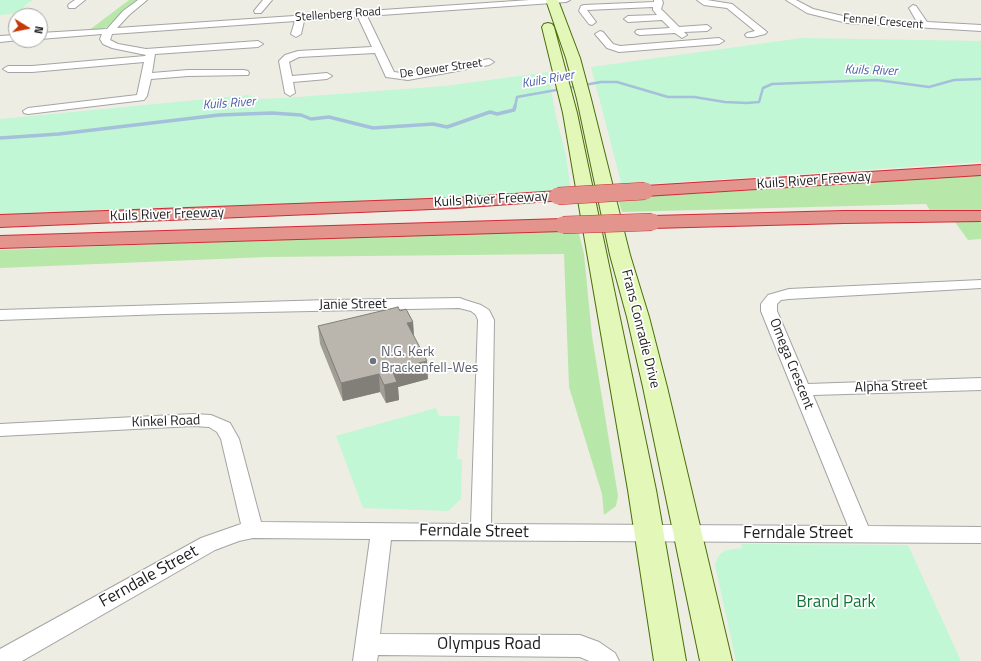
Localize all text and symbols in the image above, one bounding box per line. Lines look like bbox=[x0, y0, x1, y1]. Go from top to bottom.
street label: Stellenberg Road bbox=[295, 5, 381, 25]
north arrow bbox=[8, 8, 48, 48]
street label: Fennel Crescent bbox=[842, 11, 924, 33]
text: N bbox=[30, 25, 47, 35]
street label: De Oewer Street bbox=[399, 56, 483, 82]
water label: Kuils River bbox=[844, 62, 898, 80]
water label: Kuils River bbox=[521, 68, 575, 92]
water label: Kuils River bbox=[202, 94, 256, 114]
street label: Kuils River Freeway bbox=[756, 169, 872, 193]
street label: Kuils River Freeway bbox=[433, 189, 549, 211]
street label: Kuils River Freeway bbox=[109, 205, 225, 225]
street label: Frans Conradie Drive bbox=[617, 268, 663, 390]
street label: Janie Street bbox=[319, 296, 387, 314]
street label: Omega Crescent bbox=[765, 316, 817, 412]
place label: N.G. Kerk Brackenfell-Wes bbox=[381, 345, 478, 378]
marker: N.G. Kerk Brackenfell-Wes bbox=[368, 356, 378, 366]
street label: Alpha Street bbox=[854, 377, 928, 397]
street label: Kinkel Road bbox=[131, 412, 201, 432]
street label: Ferndale Street bbox=[419, 521, 529, 543]
street label: Ferndale Street bbox=[743, 524, 853, 544]
street label: Ferndale Street bbox=[96, 541, 202, 613]
park label: Brand Park bbox=[796, 593, 876, 613]
street label: Olympus Road bbox=[437, 635, 541, 655]

